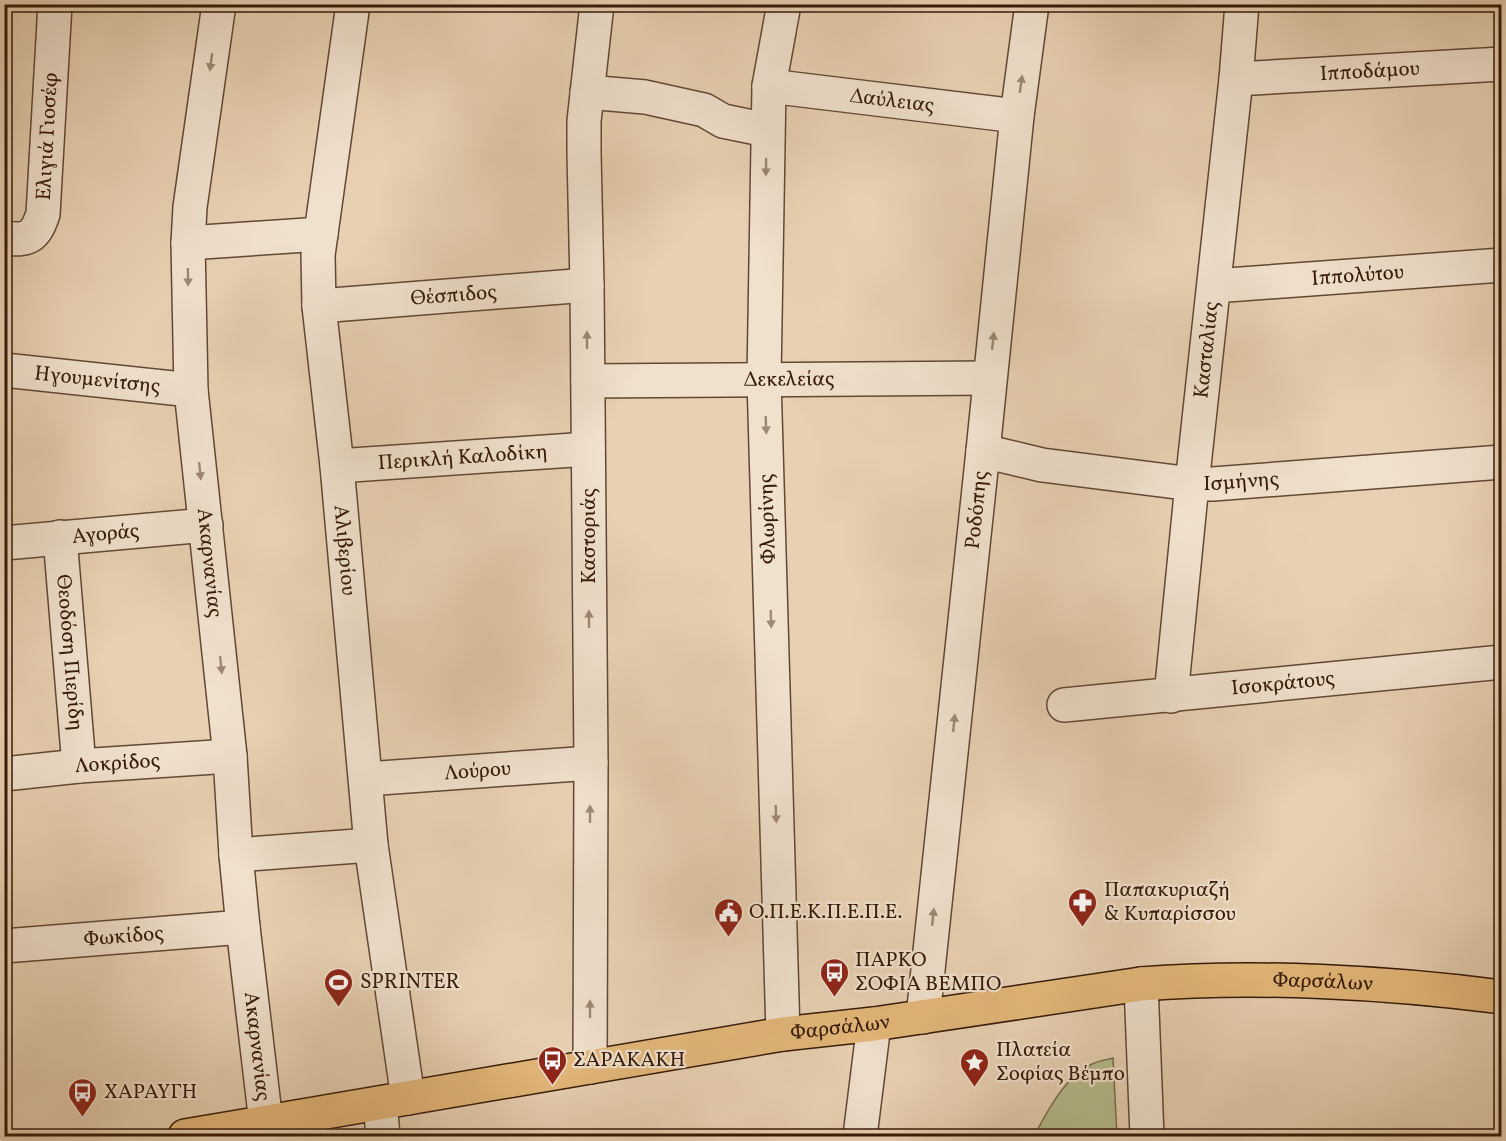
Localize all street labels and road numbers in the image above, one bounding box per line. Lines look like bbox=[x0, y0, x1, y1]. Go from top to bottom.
street label: Ιπποδάμου bbox=[1319, 54, 1421, 89]
street label: Ελιγιά Γιοσέφ bbox=[29, 72, 66, 201]
street label: Δαύλειας bbox=[848, 81, 936, 120]
street label: Ιππολύτου bbox=[1310, 258, 1405, 293]
street label: Θέσπιδος bbox=[409, 278, 498, 313]
street label: Κασταλίας bbox=[1187, 300, 1226, 400]
street label: Ηγουμενίτσης bbox=[33, 359, 162, 401]
street label: Δεκελείας bbox=[744, 365, 834, 394]
street label: Περικλή Καλοδίκη bbox=[377, 437, 549, 478]
street label: Ισμήνης bbox=[1203, 465, 1280, 499]
street label: Ροδόπης bbox=[958, 469, 995, 551]
street label: Φλωρίνης bbox=[752, 473, 784, 565]
street label: Καστοριάς bbox=[575, 488, 604, 584]
street label: Αλιβερίου bbox=[326, 504, 363, 597]
street label: Ακαρνανίας bbox=[189, 507, 230, 619]
street label: Αγοράς bbox=[71, 517, 141, 551]
street label: Θεοδόση Πιερίδη bbox=[49, 573, 91, 732]
street label: Ισοκράτους bbox=[1230, 664, 1336, 703]
street label: Λοκρίδος bbox=[74, 746, 161, 781]
street label: Λούρου bbox=[443, 754, 512, 788]
street label: Φωκίδος bbox=[82, 919, 165, 954]
street label: Φαρσάλων bbox=[1272, 966, 1374, 999]
street label: Ακαρνανίας bbox=[236, 990, 278, 1103]
street label: Φαρσάλων bbox=[789, 1007, 892, 1048]

